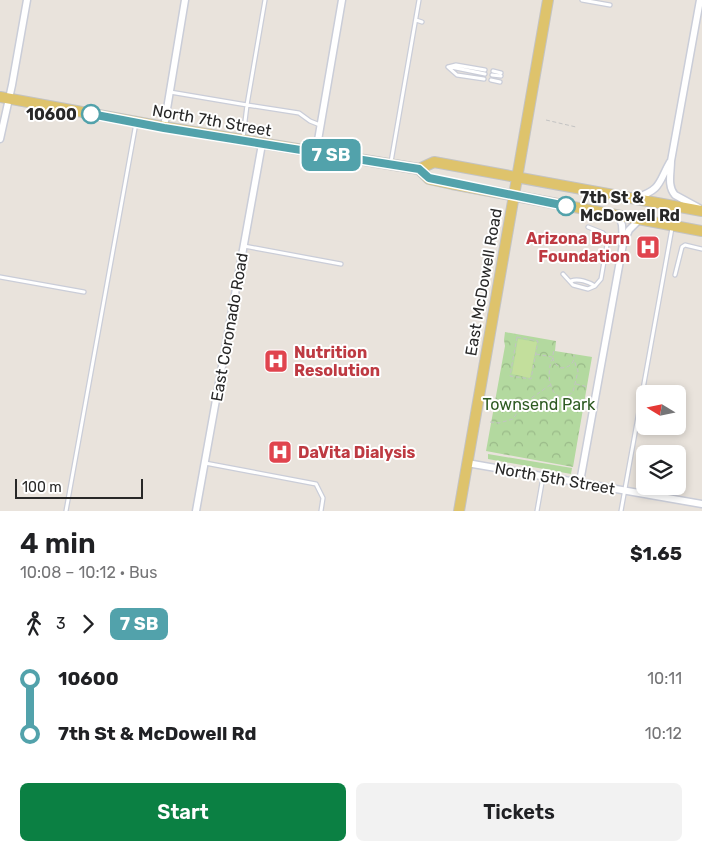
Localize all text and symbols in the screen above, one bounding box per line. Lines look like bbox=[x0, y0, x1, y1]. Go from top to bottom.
street label: North 7th Street bbox=[151, 101, 273, 140]
marker: 10600 bbox=[81, 104, 101, 124]
place label: 10600 bbox=[26, 105, 77, 124]
line badge: 7 SB bbox=[296, 139, 366, 171]
text: 7 SB bbox=[312, 144, 350, 166]
place label: 7th St & McDowell Rd bbox=[580, 188, 680, 225]
marker: 7th St & McDowell Rd bbox=[556, 196, 576, 216]
street label: East McDowell Road bbox=[461, 207, 506, 357]
place label: Arizona Burn Foundation bbox=[526, 229, 630, 266]
hospital icon: Arizona Burn Foundation bbox=[635, 234, 661, 260]
street label: East Coronado Road bbox=[207, 251, 252, 403]
place label: Nutrition Resolution bbox=[294, 343, 380, 380]
hospital icon: Nutrition Resolution bbox=[263, 348, 289, 374]
north arrow bbox=[636, 385, 686, 435]
map controls bbox=[636, 385, 686, 495]
park label: Townsend Park bbox=[483, 395, 596, 414]
hospital icon: DaVita Dialysis bbox=[267, 439, 293, 465]
place label: DaVita Dialysis bbox=[298, 443, 416, 462]
button: layers bbox=[636, 445, 686, 495]
street label: North 5th Street bbox=[493, 459, 617, 498]
scale bar bbox=[15, 476, 142, 499]
text: 100 m bbox=[22, 479, 62, 496]
text: 4 min bbox=[20, 527, 96, 560]
text: $1.65 bbox=[630, 542, 682, 565]
text: 10:08 – 10:12 · Bus bbox=[20, 563, 157, 582]
icon: walk bbox=[20, 610, 48, 638]
icon: forward bbox=[74, 610, 102, 638]
text: 7 SB bbox=[120, 613, 158, 635]
text: 3 bbox=[56, 614, 66, 633]
text: 10600 bbox=[58, 667, 119, 690]
text: 10:11 bbox=[647, 669, 682, 688]
text: 7th St & McDowell Rd bbox=[58, 722, 257, 745]
text: 10:12 bbox=[645, 724, 682, 743]
button: Start bbox=[20, 783, 346, 841]
button: Tickets bbox=[356, 783, 682, 841]

